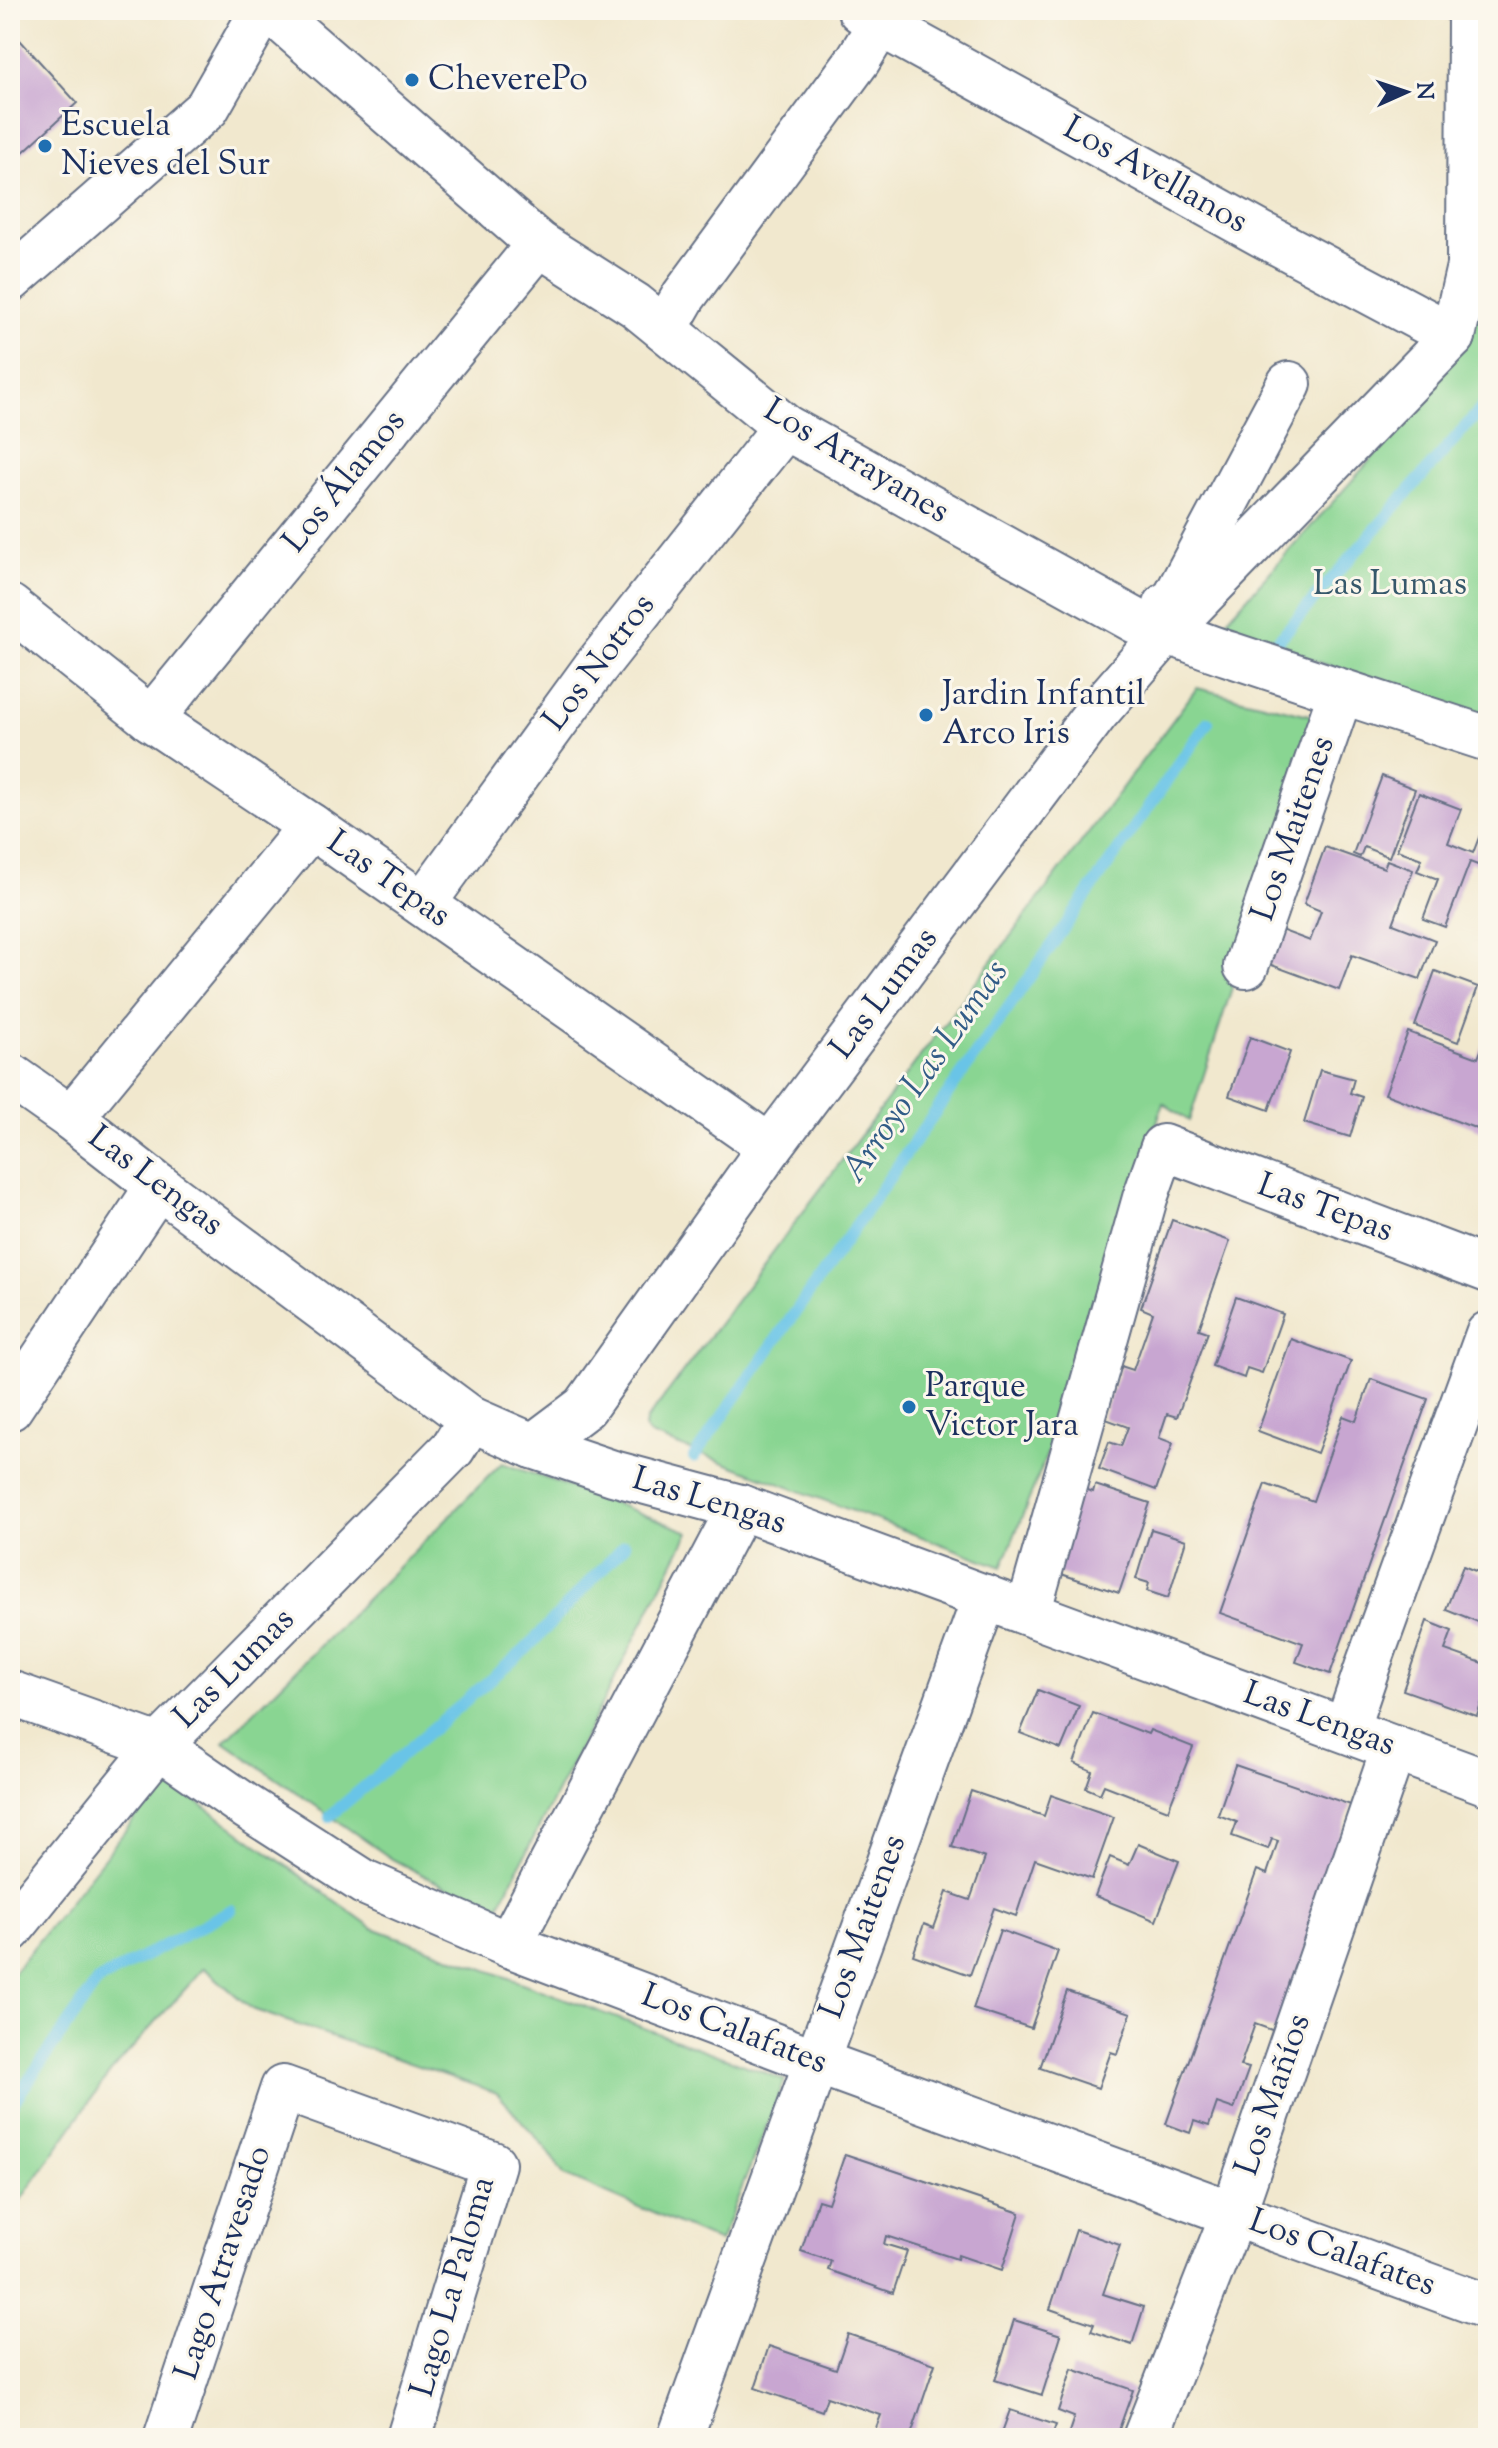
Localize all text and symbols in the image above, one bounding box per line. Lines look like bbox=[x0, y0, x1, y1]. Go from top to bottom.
north arrow bbox=[1366, 52, 1446, 132]
place label: CheverePo bbox=[428, 56, 588, 105]
marker: CheverePo bbox=[403, 71, 421, 89]
text: N bbox=[1407, 82, 1439, 101]
place label: Escuela Nieves del Sur bbox=[61, 102, 270, 190]
street label: Los Avellanos bbox=[1054, 105, 1256, 247]
marker: Escuela Nieves del Sur bbox=[36, 137, 54, 155]
street label: Los Arrayanes bbox=[754, 387, 958, 537]
street label: Los Álamos bbox=[272, 400, 418, 564]
park label: Las Lumas bbox=[1313, 561, 1467, 610]
street label: Los Notros bbox=[532, 584, 668, 742]
place label: Jardin Infantil Arco Iris bbox=[940, 671, 1145, 759]
marker: Jardin Infantil Arco Iris bbox=[917, 706, 935, 724]
street label: Los Maitenes bbox=[1239, 730, 1349, 928]
street label: Las Tepas bbox=[316, 819, 460, 941]
street label: Las Lumas bbox=[819, 918, 951, 1070]
water label: Arroyo Las Lumas bbox=[830, 950, 1022, 1194]
street label: Las Lengas bbox=[77, 1115, 233, 1249]
street label: Las Tepas bbox=[1250, 1162, 1400, 1256]
place label: Parque Victor Jara bbox=[925, 1363, 1079, 1451]
marker: Parque Victor Jara bbox=[900, 1398, 918, 1416]
street label: Las Lengas bbox=[626, 1455, 792, 1549]
street label: Las Lumas bbox=[163, 1597, 307, 1741]
street label: Las Lengas bbox=[1236, 1670, 1402, 1770]
street label: Los Maitenes bbox=[808, 1828, 920, 2026]
street label: Los Calafates bbox=[634, 1972, 834, 2088]
street label: Los Mañíos bbox=[1223, 2008, 1325, 2182]
street label: Lago Atravesado bbox=[163, 2140, 285, 2386]
street label: Lago La Paloma bbox=[399, 2171, 509, 2403]
street label: Los Calafates bbox=[1242, 2198, 1442, 2310]

